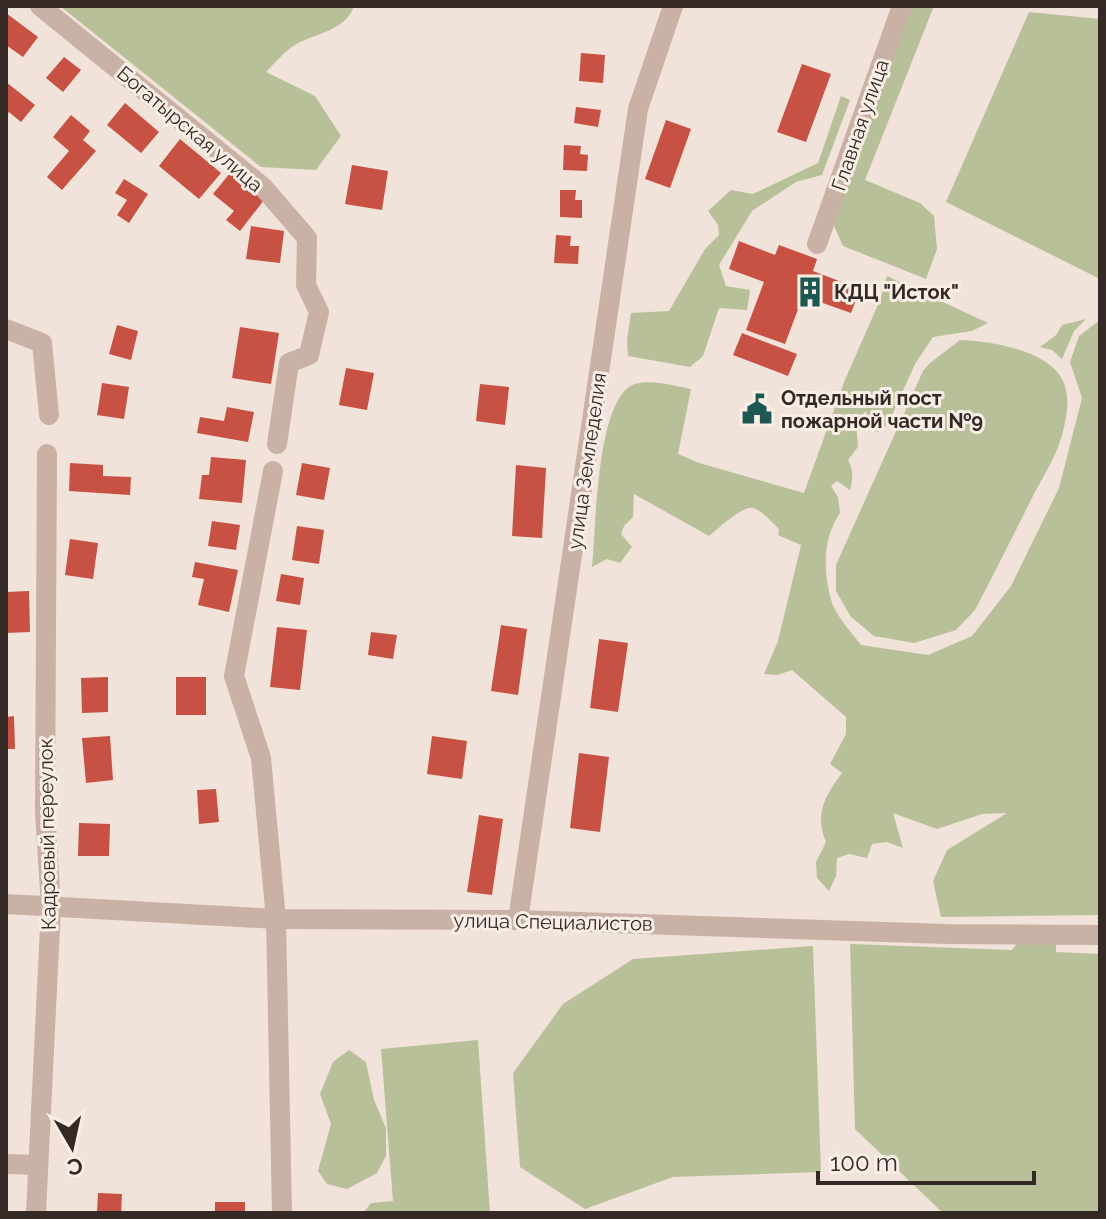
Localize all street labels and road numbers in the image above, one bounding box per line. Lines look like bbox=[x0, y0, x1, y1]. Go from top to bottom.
street label: Главная улица bbox=[826, 56, 894, 194]
street label: Богатырская улица bbox=[112, 61, 268, 197]
street label: улица Земледелия bbox=[563, 371, 611, 551]
street label: Кадровый переулок bbox=[33, 738, 61, 930]
street label: улица Специалистов bbox=[453, 908, 653, 936]

